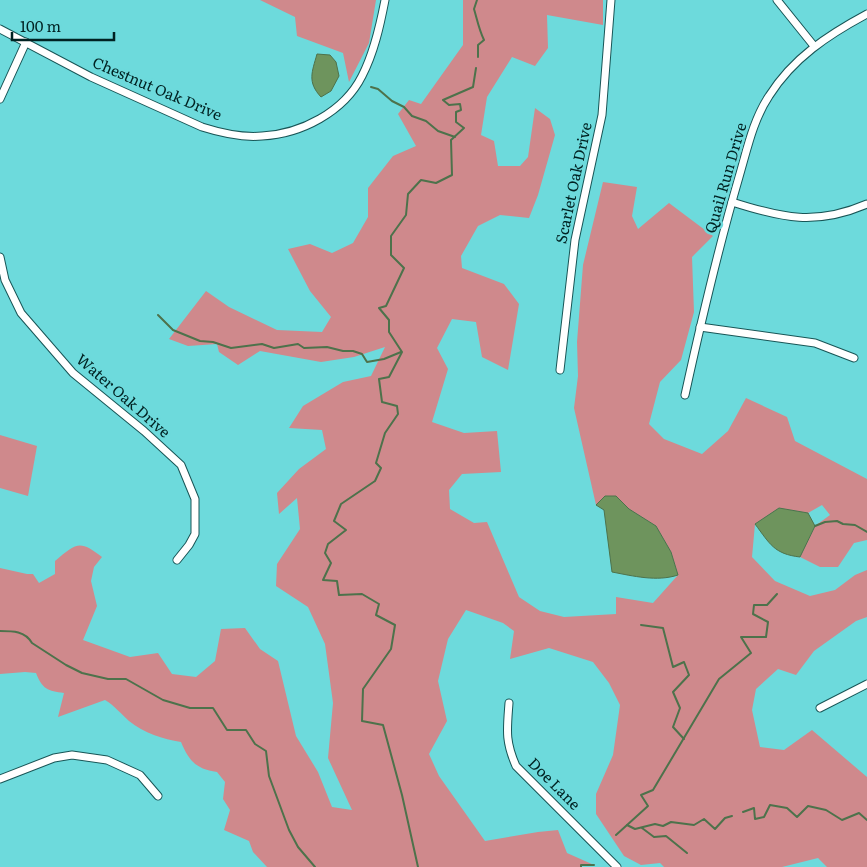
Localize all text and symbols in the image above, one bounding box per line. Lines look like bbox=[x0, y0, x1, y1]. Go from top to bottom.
scale bar bbox=[12, 10, 115, 42]
text: 100 m bbox=[20, 14, 61, 37]
street label: Chestnut Oak Drive bbox=[89, 50, 226, 125]
street label: Quail Run Drive bbox=[698, 119, 751, 236]
street label: Scarlet Oak Drive bbox=[548, 120, 597, 246]
street label: Water Oak Drive bbox=[72, 347, 176, 443]
street label: Doe Lane bbox=[524, 751, 587, 815]

